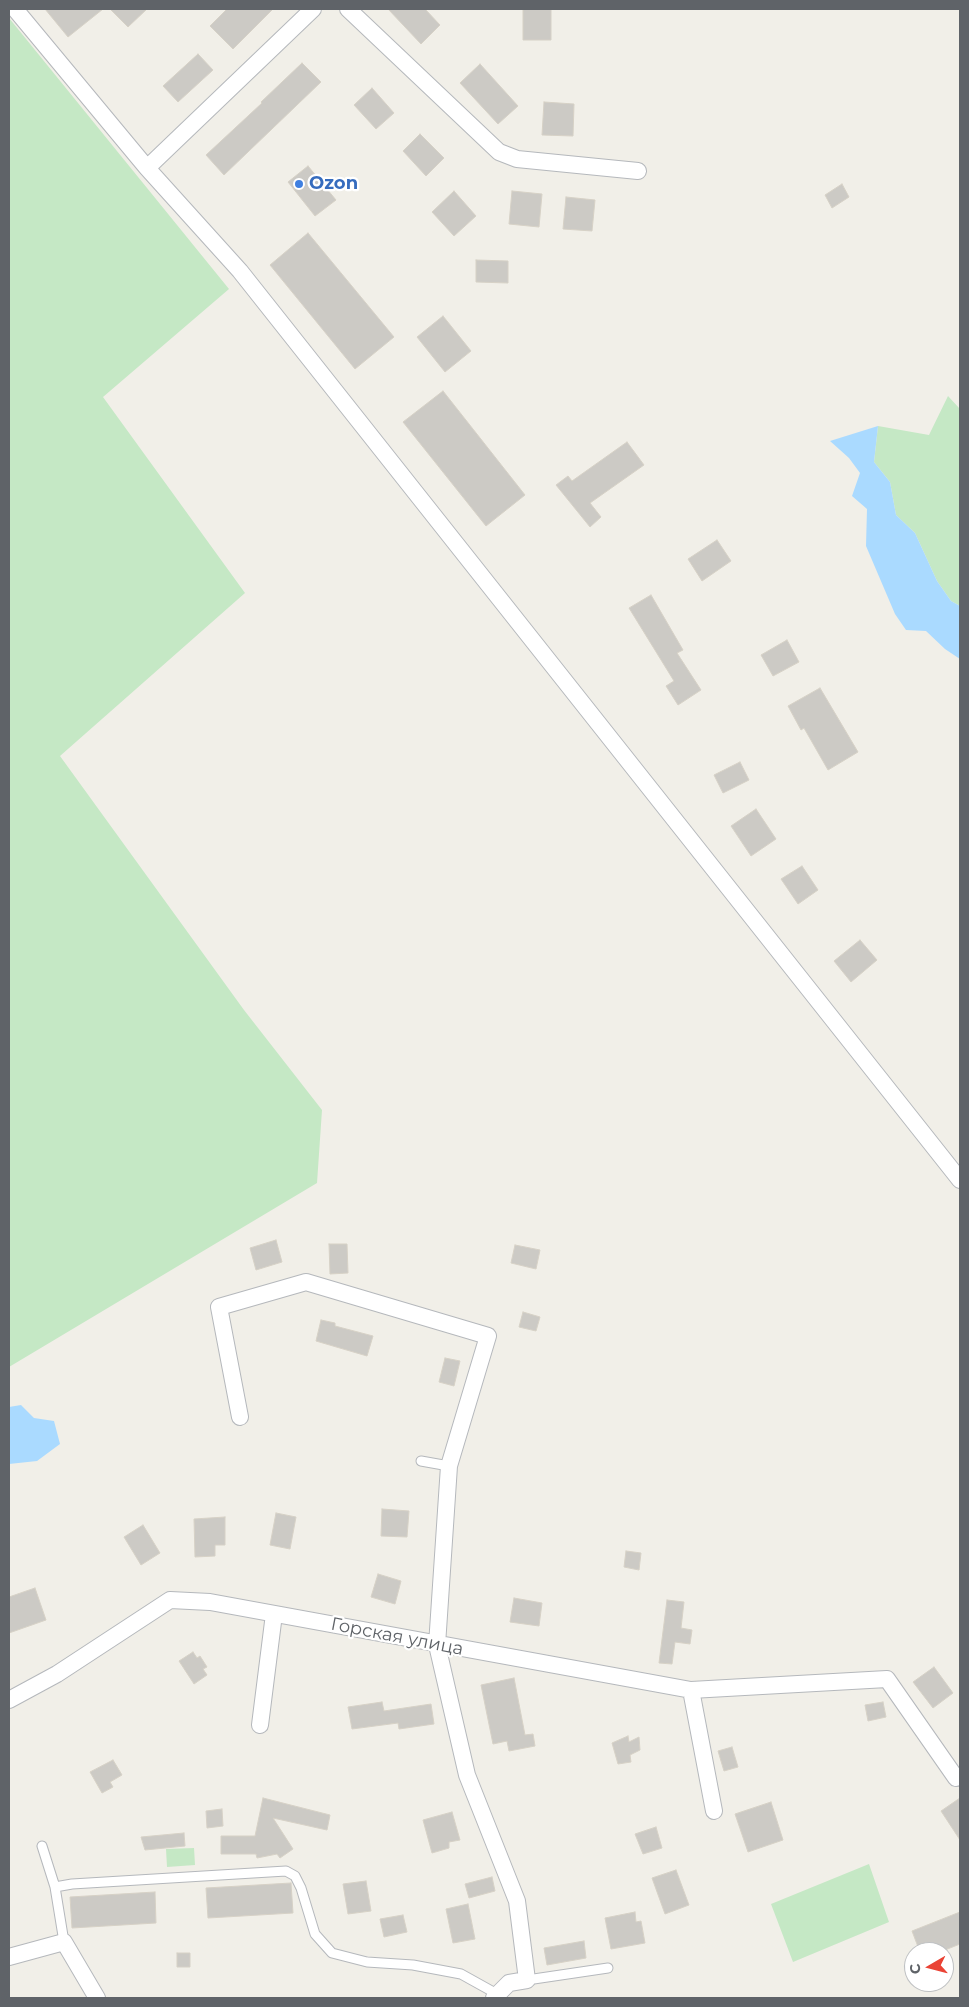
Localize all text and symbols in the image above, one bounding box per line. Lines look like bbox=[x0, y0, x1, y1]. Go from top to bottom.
place label: Ozon bbox=[309, 173, 358, 195]
marker: Ozon bbox=[293, 178, 305, 190]
street label: Горская улица bbox=[329, 1614, 465, 1660]
north arrow bbox=[904, 1942, 954, 1992]
text: С bbox=[906, 1963, 925, 1975]

